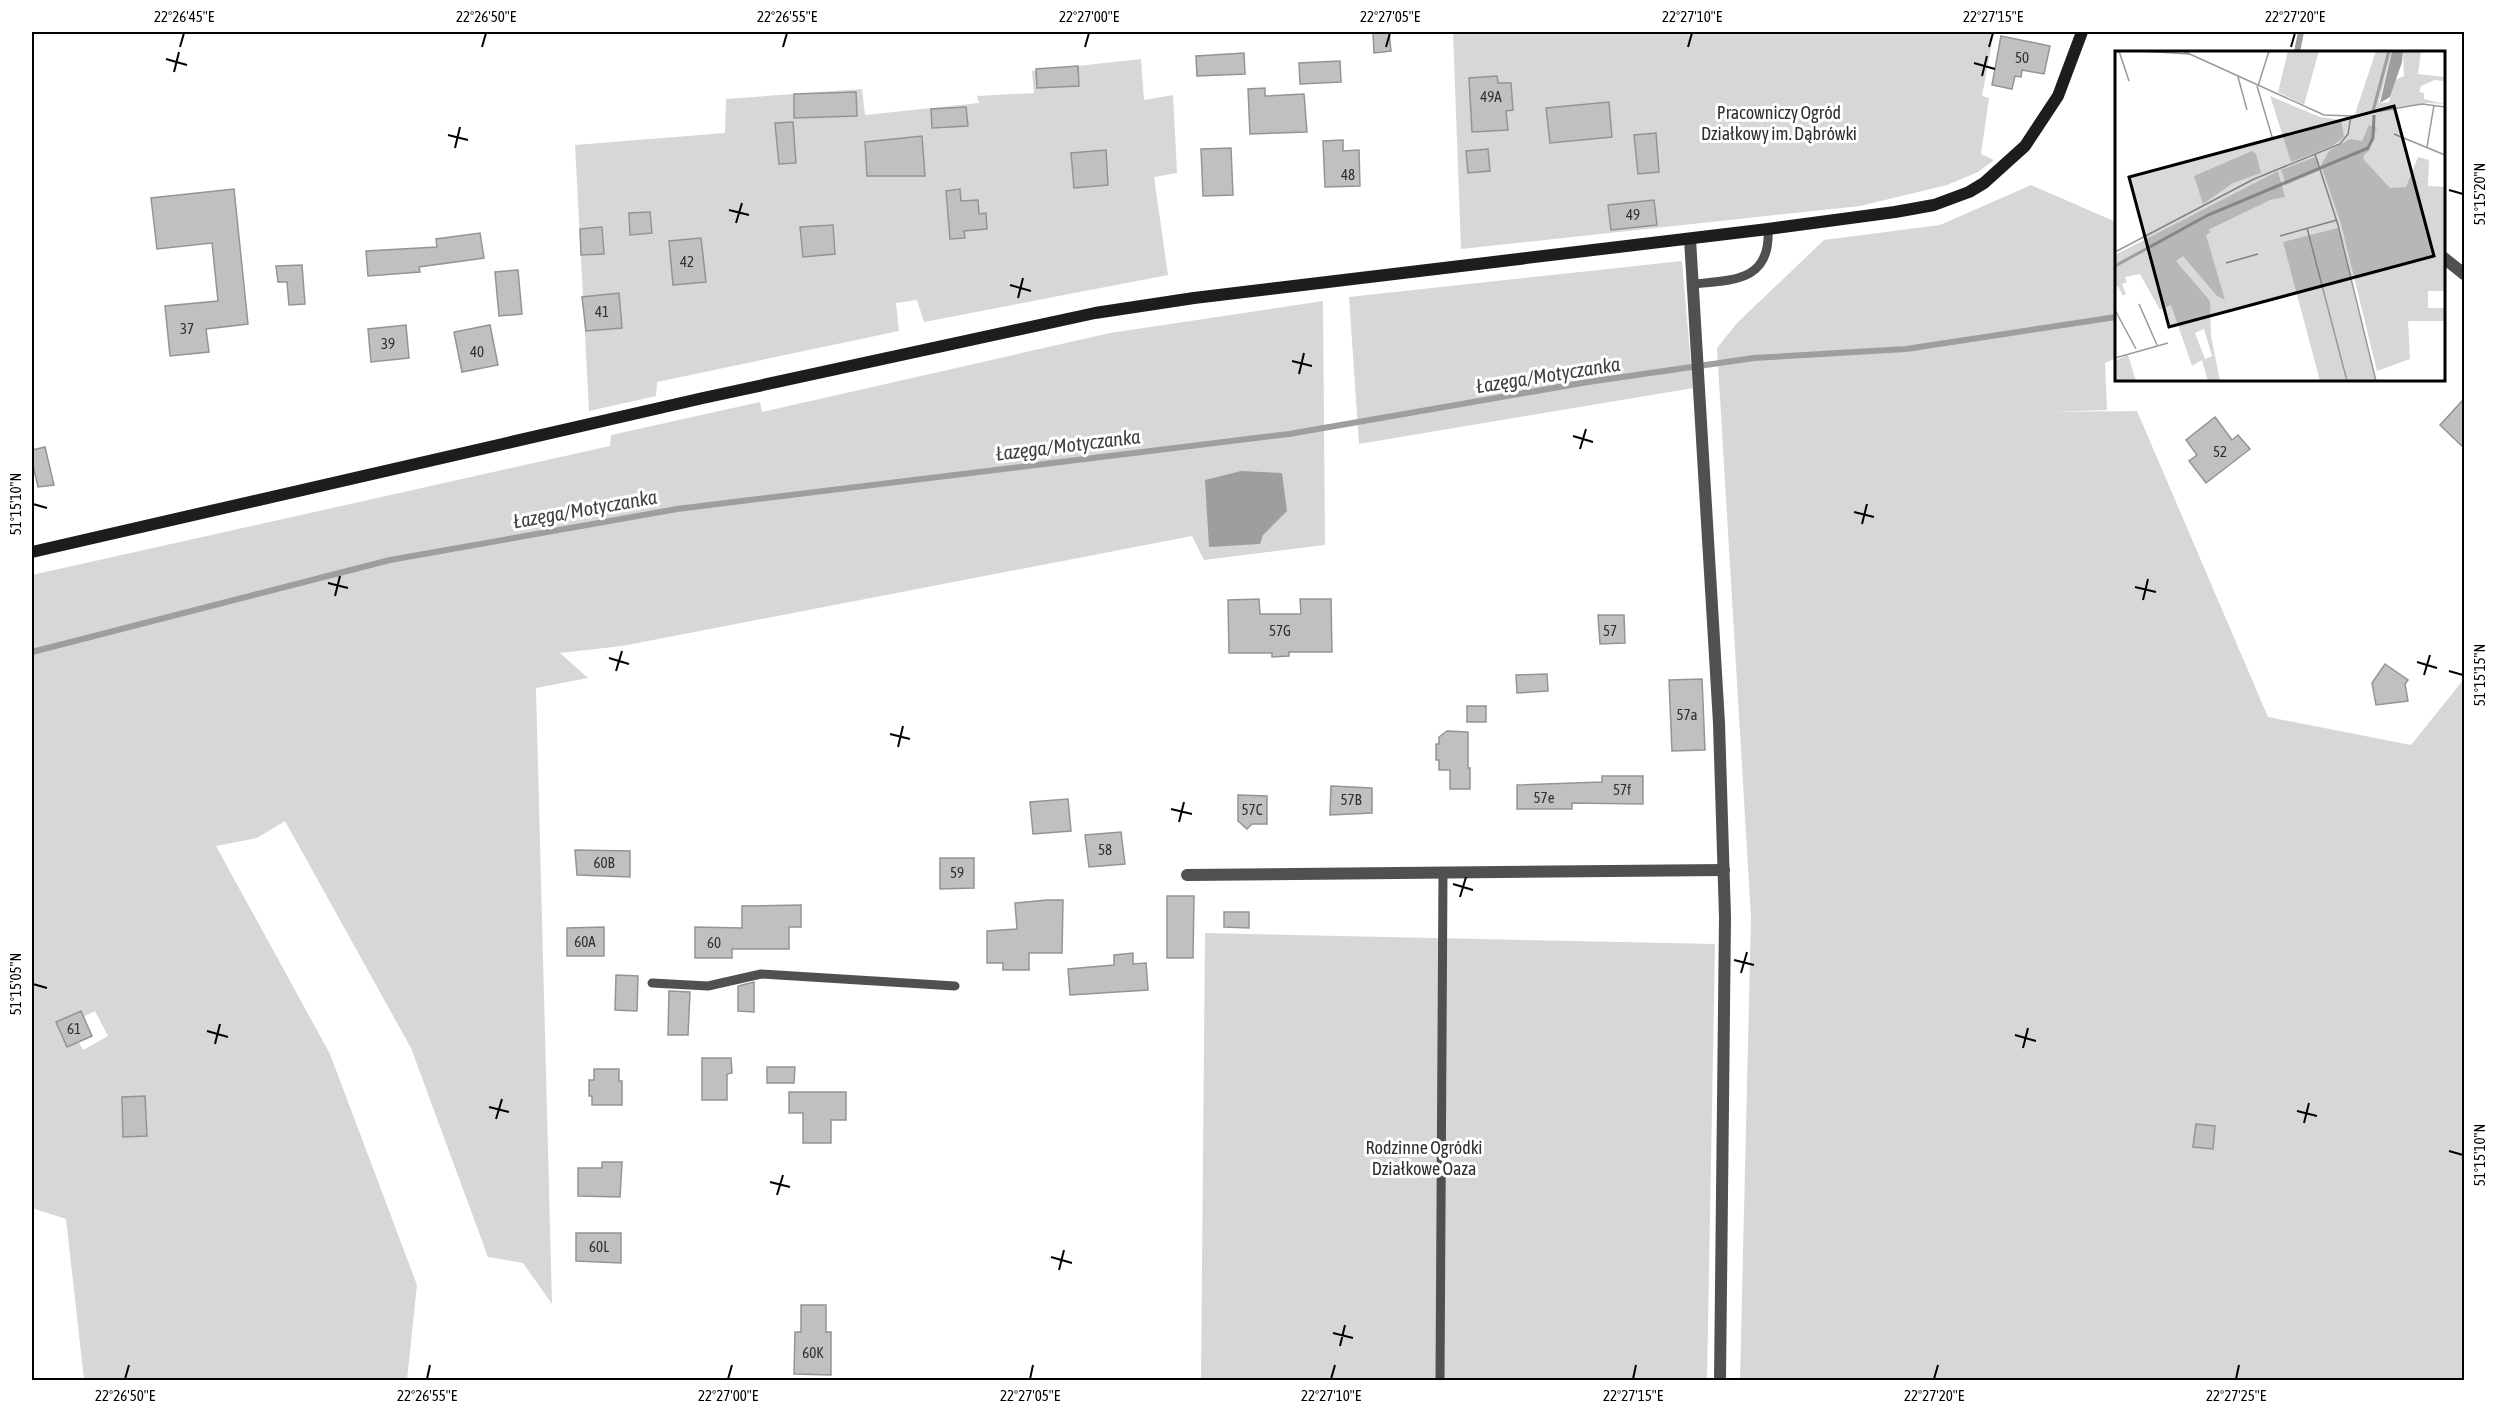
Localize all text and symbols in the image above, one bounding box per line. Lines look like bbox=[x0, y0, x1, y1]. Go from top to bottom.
text: 22°26'45"E bbox=[154, 8, 215, 25]
text: 22°26'50"E bbox=[456, 8, 517, 25]
text: 22°26'55"E bbox=[757, 8, 818, 25]
text: 22°27'00"E bbox=[1059, 8, 1120, 25]
text: 22°27'05"E bbox=[1360, 8, 1421, 25]
text: 22°27'10"E bbox=[1662, 8, 1723, 25]
text: 22°27'15"E bbox=[1963, 8, 2024, 25]
text: 22°27'20"E bbox=[2265, 8, 2326, 25]
house number: 50 bbox=[2015, 49, 2029, 66]
inset map bbox=[2115, 51, 2445, 381]
house number: 49A bbox=[1480, 88, 1502, 105]
park label: Pracowniczy Ogród Działkowy im. Dąbrówki bbox=[1701, 102, 1857, 144]
text: 51°15'20"N bbox=[2471, 163, 2488, 225]
house number: 48 bbox=[1341, 166, 1355, 183]
house number: 49 bbox=[1626, 206, 1640, 223]
house number: 42 bbox=[680, 253, 694, 270]
house number: 41 bbox=[595, 303, 609, 320]
house number: 37 bbox=[180, 320, 194, 337]
house number: 39 bbox=[381, 335, 395, 352]
house number: 40 bbox=[470, 343, 484, 360]
water label: Łazęga/Motyczanka bbox=[1474, 352, 1622, 397]
water label: Łazęga/Motyczanka bbox=[994, 424, 1142, 465]
house number: 52 bbox=[2213, 443, 2227, 460]
text: 51°15'10"N bbox=[7, 473, 24, 535]
water label: Łazęga/Motyczanka bbox=[511, 485, 659, 532]
house number: 57G bbox=[1269, 622, 1291, 639]
house number: 57 bbox=[1603, 622, 1617, 639]
text: 51°15'15"N bbox=[2471, 644, 2488, 706]
house number: 57a bbox=[1676, 706, 1698, 723]
house number: 57f bbox=[1613, 781, 1631, 798]
house number: 57e bbox=[1534, 789, 1555, 806]
house number: 57B bbox=[1340, 791, 1362, 808]
house number: 57C bbox=[1242, 801, 1263, 818]
house number: 58 bbox=[1098, 841, 1112, 858]
house number: 60B bbox=[593, 854, 615, 871]
house number: 59 bbox=[950, 864, 964, 881]
house number: 60A bbox=[574, 933, 596, 950]
house number: 60 bbox=[707, 934, 721, 951]
text: 51°15'05"N bbox=[7, 953, 24, 1015]
house number: 61 bbox=[67, 1020, 81, 1037]
text: 51°15'10"N bbox=[2471, 1124, 2488, 1186]
park label: Rodzinne Ogródki Działkowe Oaza bbox=[1366, 1137, 1482, 1179]
house number: 60L bbox=[589, 1238, 609, 1255]
house number: 60K bbox=[802, 1344, 824, 1361]
text: 22°26'50"E bbox=[95, 1387, 156, 1404]
text: 22°26'55"E bbox=[397, 1387, 458, 1404]
text: 22°27'00"E bbox=[698, 1387, 759, 1404]
text: 22°27'05"E bbox=[1000, 1387, 1061, 1404]
text: 22°27'10"E bbox=[1301, 1387, 1362, 1404]
text: 22°27'15"E bbox=[1603, 1387, 1664, 1404]
text: 22°27'20"E bbox=[1904, 1387, 1965, 1404]
text: 22°27'25"E bbox=[2206, 1387, 2267, 1404]

